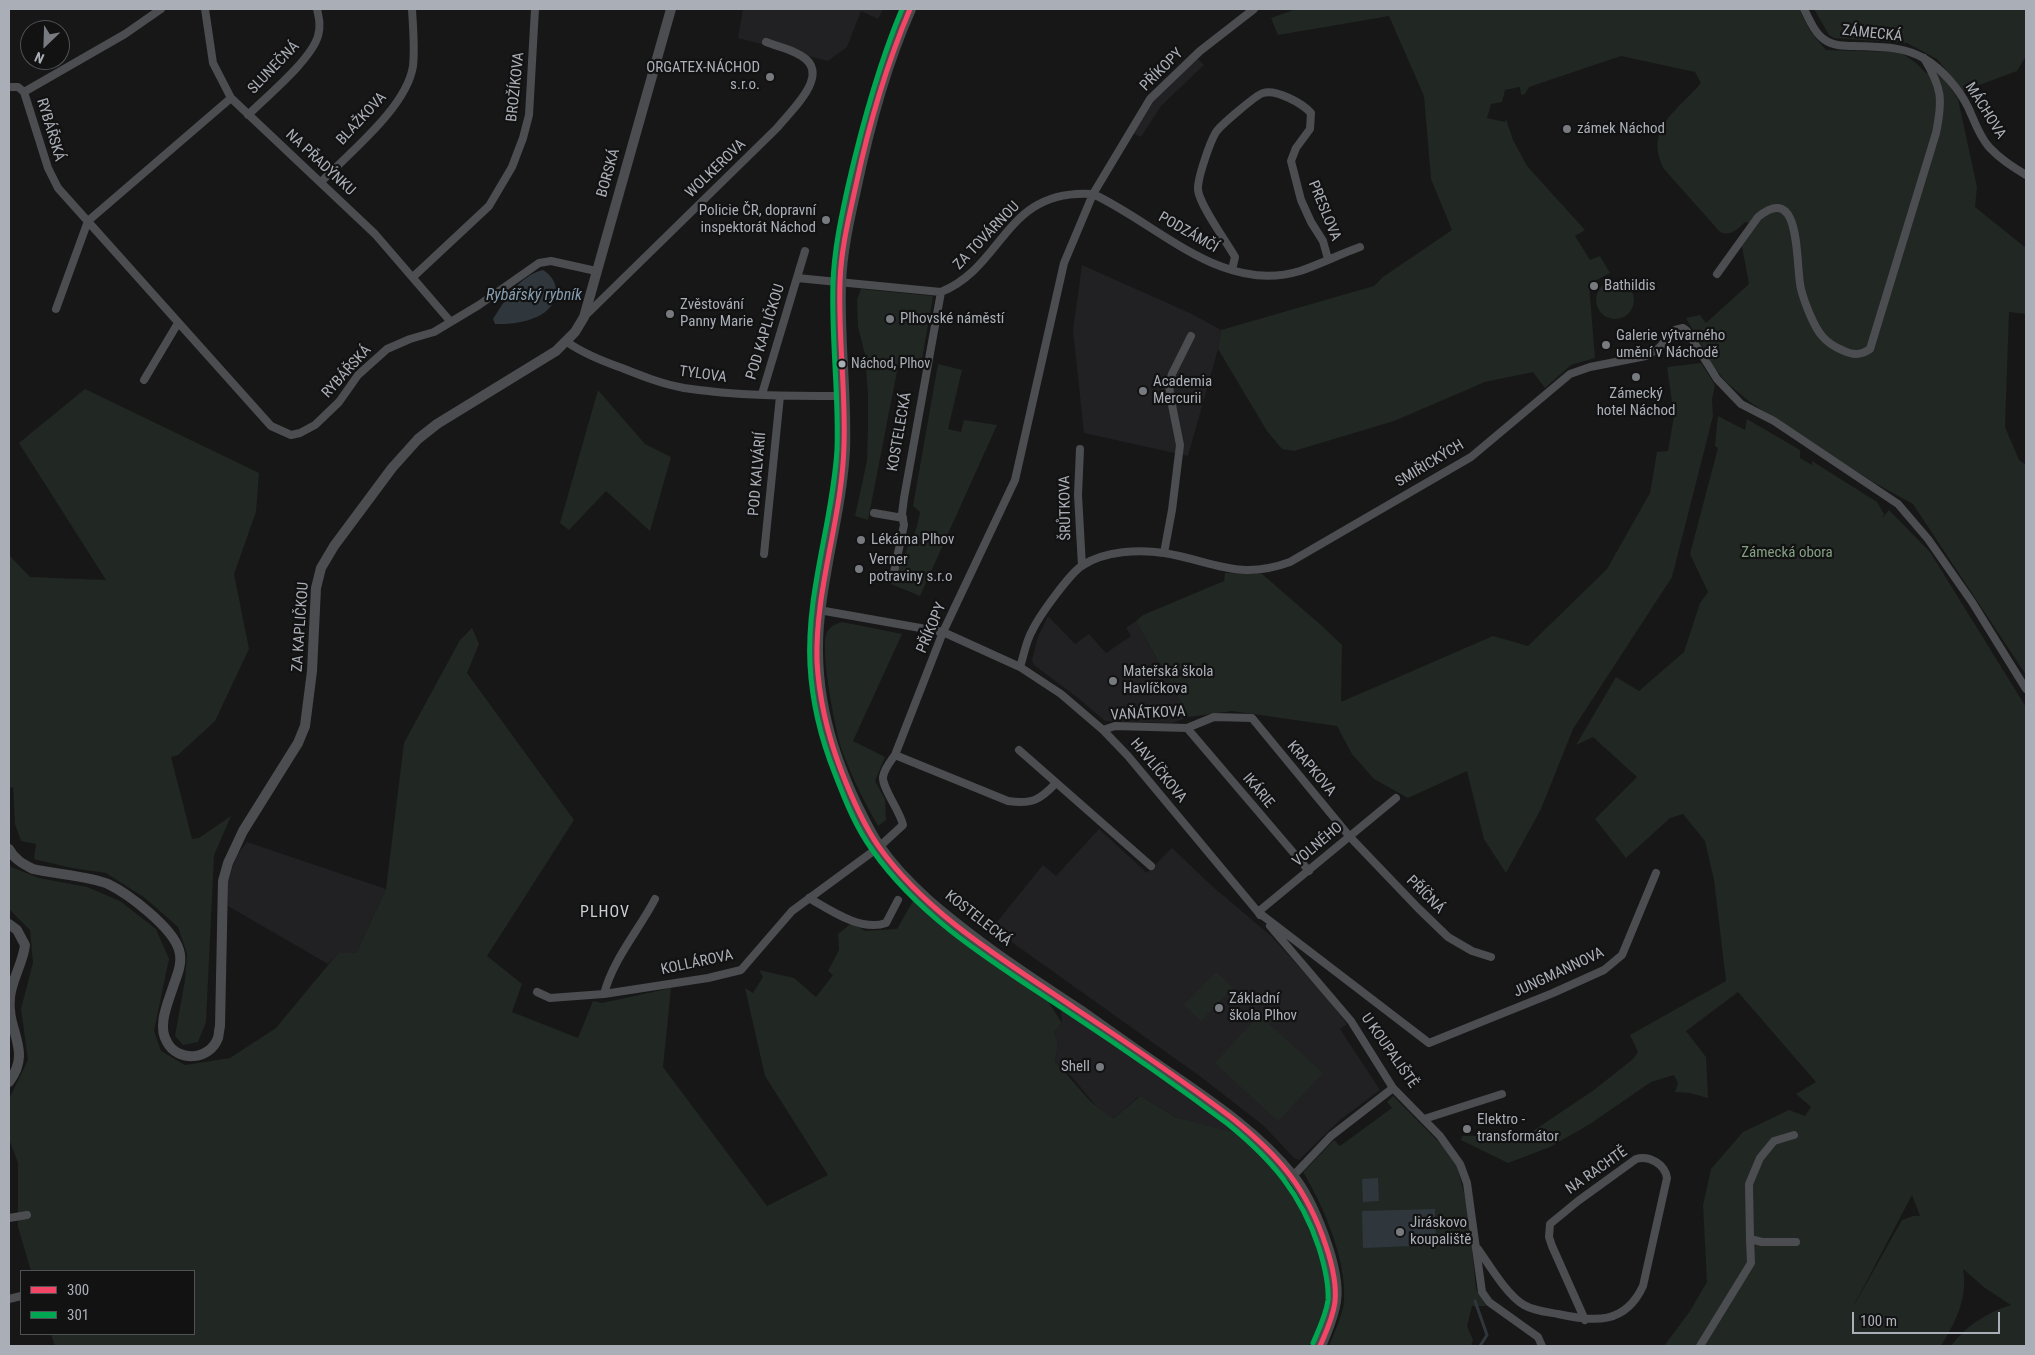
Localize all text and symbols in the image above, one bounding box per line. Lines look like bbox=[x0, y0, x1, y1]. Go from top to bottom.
north arrow bbox=[20, 20, 70, 70]
street label: ZÁMECKÁ bbox=[1841, 22, 1903, 46]
street label: SLUNEČNÁ bbox=[245, 38, 303, 98]
street label: PŘÍKOPY bbox=[1137, 45, 1187, 95]
text: N bbox=[32, 49, 46, 67]
street label: BROŽÍKOVA bbox=[503, 51, 529, 123]
place label: ORGATEX-NÁCHOD s.r.o. bbox=[646, 59, 760, 94]
marker: ORGATEX-NÁCHOD s.r.o. bbox=[764, 71, 776, 83]
street label: MÁCHOVA bbox=[1961, 79, 2009, 143]
street label: BLAŽKOVA bbox=[333, 89, 391, 149]
street label: RYBÁŘSKÁ bbox=[32, 96, 68, 164]
place label: zámek Náchod bbox=[1577, 120, 1665, 138]
marker: zámek Náchod bbox=[1561, 123, 1573, 135]
street label: NA PŘADÝNKU bbox=[282, 126, 358, 200]
street label: WOLKEROVA bbox=[682, 136, 750, 202]
street label: BORSKÁ bbox=[593, 147, 625, 199]
street label: PRESLOVA bbox=[1304, 178, 1344, 244]
street label: ZA TOVÁRNOU bbox=[950, 198, 1024, 274]
place label: Policie ČR, dopravní inspektorát Náchod bbox=[699, 202, 816, 237]
street label: PODZÁMČÍ bbox=[1155, 209, 1221, 257]
marker: Policie ČR, dopravní inspektorát Náchod bbox=[820, 214, 832, 226]
place label: Bathildis bbox=[1604, 277, 1656, 295]
marker: Bathildis bbox=[1588, 280, 1600, 292]
street label: POD KAPLIČKOU bbox=[743, 282, 789, 382]
water label: Rybářský rybník bbox=[486, 286, 582, 306]
place label: Zvěstování Panny Marie bbox=[680, 296, 753, 331]
marker: Zvěstování Panny Marie bbox=[664, 308, 676, 320]
place label: Plhovské náměstí bbox=[900, 310, 1004, 328]
marker: Plhovské náměstí bbox=[884, 313, 896, 325]
place label: Galerie výtvarného umění v Náchodě bbox=[1616, 327, 1725, 362]
marker: Galerie výtvarného umění v Náchodě bbox=[1600, 339, 1612, 351]
street label: RYBÁŘSKÁ bbox=[319, 342, 375, 402]
place label: Náchod, Plhov bbox=[851, 356, 930, 372]
marker: Náchod, Plhov bbox=[837, 359, 847, 369]
street label: TYLOVA bbox=[678, 363, 728, 387]
marker: Zámecký hotel Náchod bbox=[1630, 371, 1642, 383]
place label: Academia Mercurii bbox=[1153, 373, 1212, 408]
marker: Academia Mercurii bbox=[1137, 385, 1149, 397]
place label: Zámecký hotel Náchod bbox=[1597, 385, 1675, 420]
street label: KOSTELECKÁ bbox=[884, 391, 916, 473]
street label: POD KALVÁRIÍ bbox=[745, 431, 771, 517]
street label: SMIŘICKÝCH bbox=[1392, 437, 1468, 491]
street label: ŠRŮTKOVA bbox=[1056, 475, 1076, 541]
place label: Lékárna Plhov bbox=[871, 531, 954, 549]
marker: Lékárna Plhov bbox=[855, 534, 867, 546]
park label: Zámecká obora bbox=[1741, 544, 1833, 562]
place label: Verner potraviny s.r.o bbox=[869, 551, 952, 586]
marker: Verner potraviny s.r.o bbox=[853, 563, 865, 575]
street label: ZA KAPLIČKOU bbox=[289, 582, 313, 672]
street label: PŘÍKOPY bbox=[913, 600, 951, 656]
place label: Mateřská škola Havlíčkova bbox=[1123, 663, 1214, 698]
marker: Mateřská škola Havlíčkova bbox=[1107, 675, 1119, 687]
street label: VAŇÁTKOVA bbox=[1110, 703, 1186, 725]
street label: HAVLÍČKOVA bbox=[1126, 735, 1190, 807]
street label: KRAPKOVA bbox=[1283, 738, 1339, 800]
street label: IKÁRIE bbox=[1238, 770, 1278, 812]
street label: VOLNÉHO bbox=[1289, 819, 1347, 871]
street label: PŘÍČNÁ bbox=[1402, 872, 1448, 918]
street label: KOSTELECKÁ bbox=[941, 887, 1015, 951]
district label: PLHOV bbox=[579, 903, 631, 923]
street label: JUNGMANNOVA bbox=[1511, 944, 1607, 1002]
street label: KOLLÁROVA bbox=[659, 947, 735, 979]
place label: Základní škola Plhov bbox=[1229, 990, 1297, 1025]
marker: Základní škola Plhov bbox=[1213, 1002, 1225, 1014]
street label: U KOUPALIŠTĚ bbox=[1357, 1010, 1421, 1092]
place label: Shell bbox=[1061, 1058, 1090, 1076]
marker: Shell bbox=[1094, 1061, 1106, 1073]
place label: Elektro - transformátor bbox=[1477, 1111, 1559, 1146]
marker: Elektro - transformátor bbox=[1461, 1123, 1473, 1135]
street label: NA RACHTĚ bbox=[1563, 1143, 1631, 1199]
place label: Jiráskovo koupaliště bbox=[1410, 1214, 1471, 1249]
marker: Jiráskovo koupaliště bbox=[1394, 1226, 1406, 1238]
legend bbox=[20, 1270, 195, 1335]
text: 300 bbox=[67, 1281, 89, 1299]
scale bar bbox=[1855, 1302, 2002, 1334]
text: 301 bbox=[67, 1306, 89, 1324]
text: 100 m bbox=[1860, 1312, 1897, 1330]

